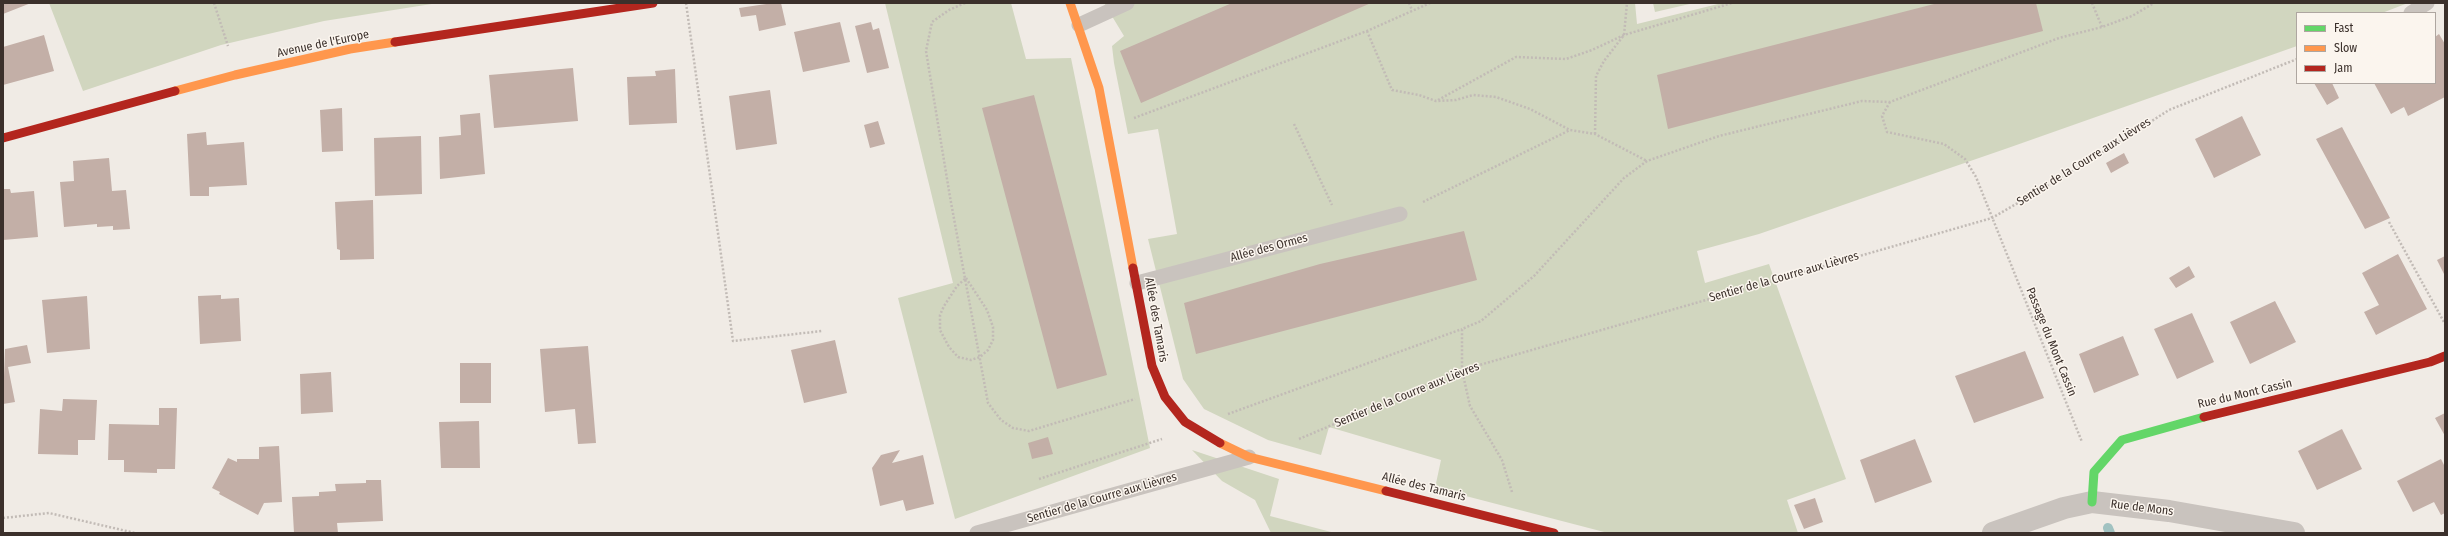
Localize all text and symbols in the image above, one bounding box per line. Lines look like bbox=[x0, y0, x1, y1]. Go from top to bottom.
legend bbox=[2296, 12, 2436, 84]
text: Fast bbox=[2334, 21, 2353, 35]
street label: Avenue de l'Europe bbox=[276, 27, 370, 61]
text: Slow bbox=[2334, 41, 2357, 55]
text: Jam bbox=[2334, 61, 2352, 75]
street label: Sentier de la Courre aux Lièvres bbox=[2014, 115, 2154, 209]
street label: Allée des Ormes bbox=[1229, 231, 1309, 265]
street label: Sentier de la Courre aux Lièvres bbox=[1708, 249, 1860, 305]
street label: Allée des Tamaris bbox=[1141, 276, 1171, 364]
street label: Passage du Mont Cassin bbox=[2023, 285, 2079, 399]
street label: Sentier de la Courre aux Lièvres bbox=[1332, 359, 1482, 431]
street label: Rue du Mont Cassin bbox=[2196, 376, 2294, 412]
street label: Sentier de la Courre aux Lièvres bbox=[1026, 470, 1178, 526]
street label: Allée des Tamaris bbox=[1381, 470, 1467, 504]
street label: Rue de Mons bbox=[2110, 497, 2174, 519]

